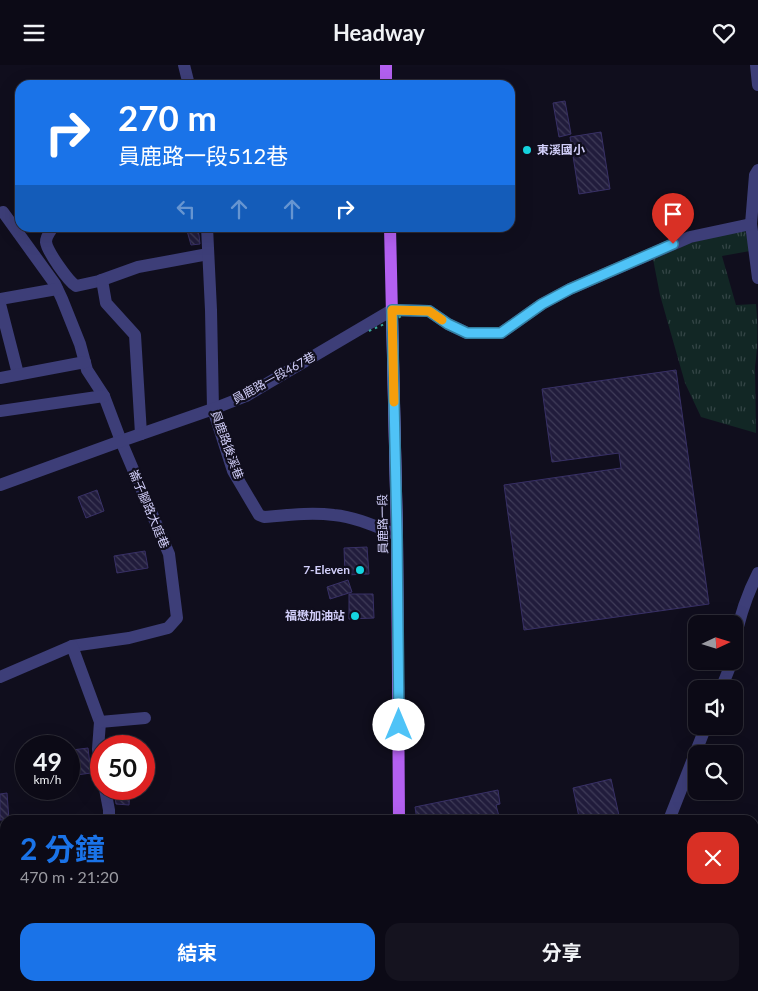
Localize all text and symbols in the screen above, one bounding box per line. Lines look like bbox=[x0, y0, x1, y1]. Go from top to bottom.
icon: menu bbox=[20, 19, 48, 47]
text: Headway bbox=[333, 19, 425, 46]
icon: heart bbox=[710, 19, 738, 47]
text: 270 m bbox=[118, 96, 217, 138]
icon: right bbox=[35, 100, 100, 165]
text: 員鹿路一段512巷 bbox=[118, 142, 288, 169]
place label: 東溪國小 bbox=[537, 142, 585, 157]
marker: 東溪國小 bbox=[521, 144, 533, 156]
pin bbox=[652, 193, 694, 244]
icon: left bbox=[172, 195, 200, 223]
icon: ahead bbox=[225, 195, 253, 223]
icon: ahead bbox=[278, 195, 306, 223]
icon: right bbox=[331, 195, 359, 223]
icon: arrive bbox=[659, 200, 687, 228]
street label: 員鹿路一段467巷 bbox=[229, 348, 318, 407]
street label: 員鹿路後溪巷 bbox=[208, 408, 247, 481]
street label: 崙子腳路大庭巷 bbox=[126, 467, 173, 550]
street label: 員鹿路一段 bbox=[374, 494, 391, 554]
place label: 7-Eleven bbox=[303, 562, 350, 577]
marker: 7-Eleven bbox=[354, 564, 366, 576]
place label: 福懋加油站 bbox=[285, 608, 345, 623]
marker: 福懋加油站 bbox=[349, 610, 361, 622]
north arrow bbox=[688, 615, 742, 670]
map controls bbox=[688, 615, 743, 800]
button: sound bbox=[688, 680, 743, 735]
position arrow bbox=[372, 698, 424, 750]
speed limit sign: 50 bbox=[90, 735, 155, 800]
button: search bbox=[688, 745, 743, 800]
text: 49 bbox=[33, 746, 62, 776]
text: km/h bbox=[33, 772, 62, 787]
text: 2 分鐘 bbox=[20, 830, 105, 866]
button: close bbox=[687, 832, 739, 884]
text: 470 m · 21:20 bbox=[20, 867, 119, 886]
button: 結束 bbox=[20, 923, 375, 981]
button: 分享 bbox=[385, 923, 739, 981]

